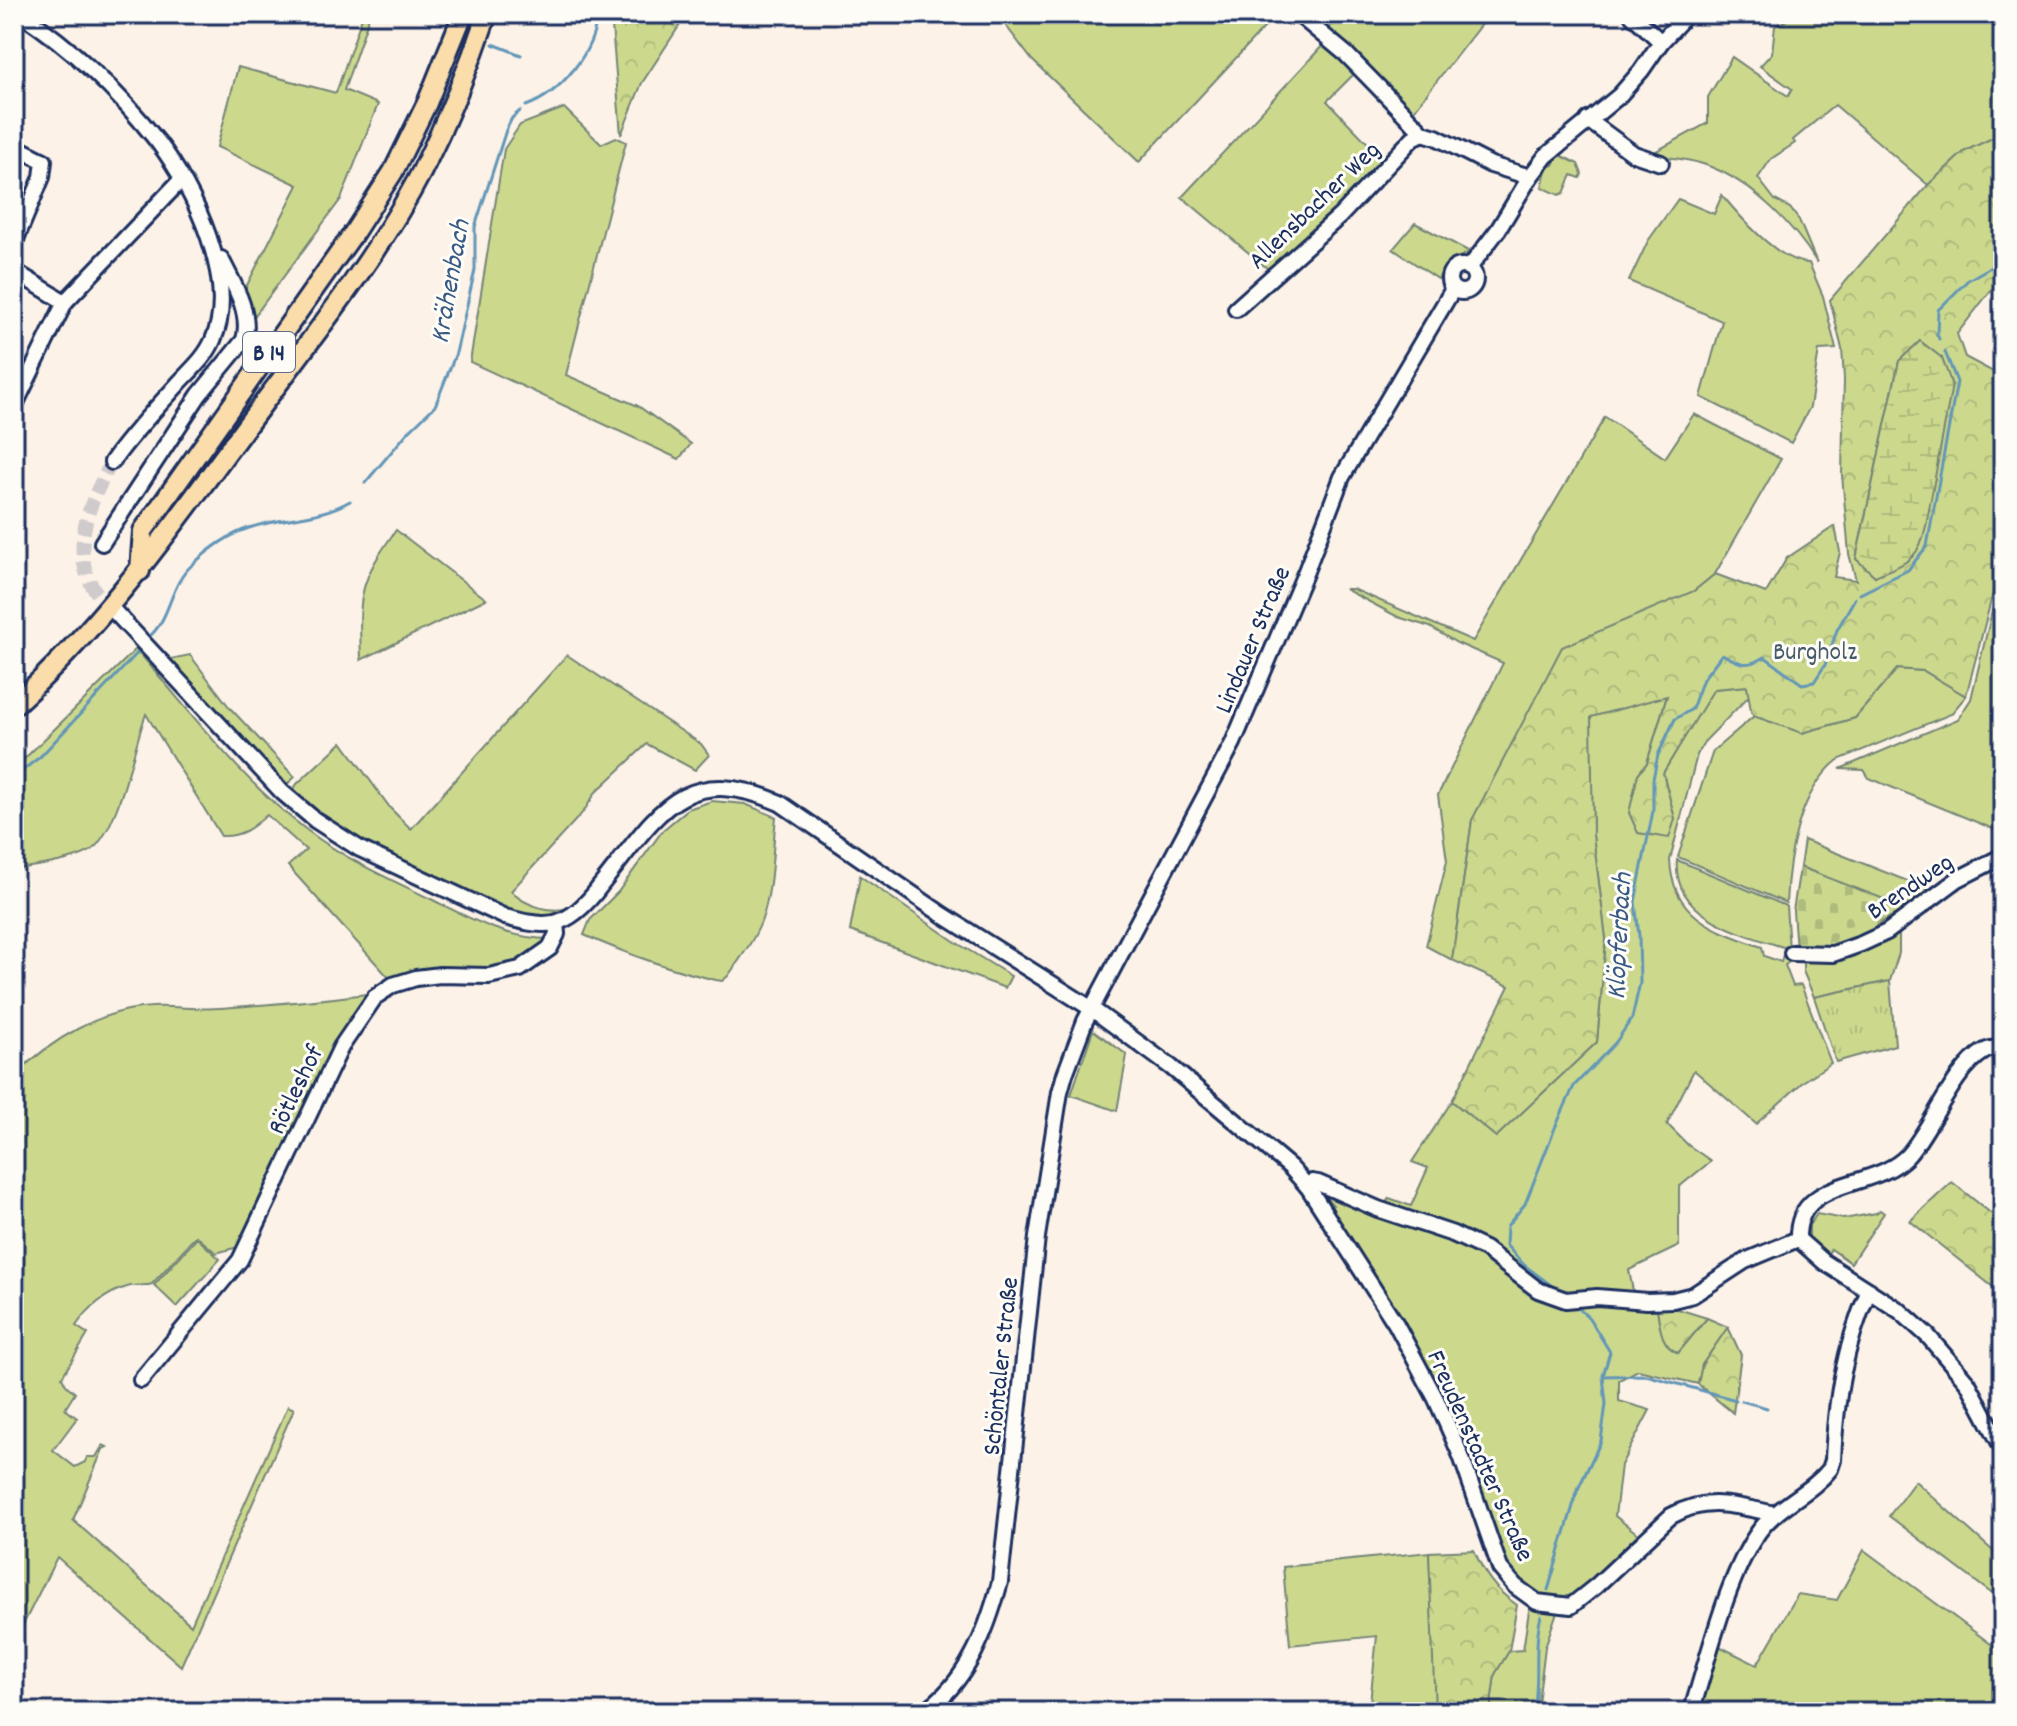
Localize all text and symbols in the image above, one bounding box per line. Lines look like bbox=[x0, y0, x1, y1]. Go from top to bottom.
street label: Allensbacher Weg bbox=[1241, 134, 1390, 279]
water label: Krähenbach bbox=[422, 216, 484, 347]
road number: B 14 bbox=[243, 332, 295, 372]
street label: Lindauer Straße bbox=[1207, 561, 1302, 720]
park label: Burgholz bbox=[1773, 635, 1857, 672]
street label: Brendweg bbox=[1860, 845, 1962, 930]
water label: Klöpferbach bbox=[1599, 871, 1645, 1001]
street label: Rötleshof bbox=[260, 1039, 335, 1141]
street label: Schöntaler Straße bbox=[975, 1275, 1030, 1457]
street label: Freudenstadter Straße bbox=[1416, 1345, 1542, 1568]

